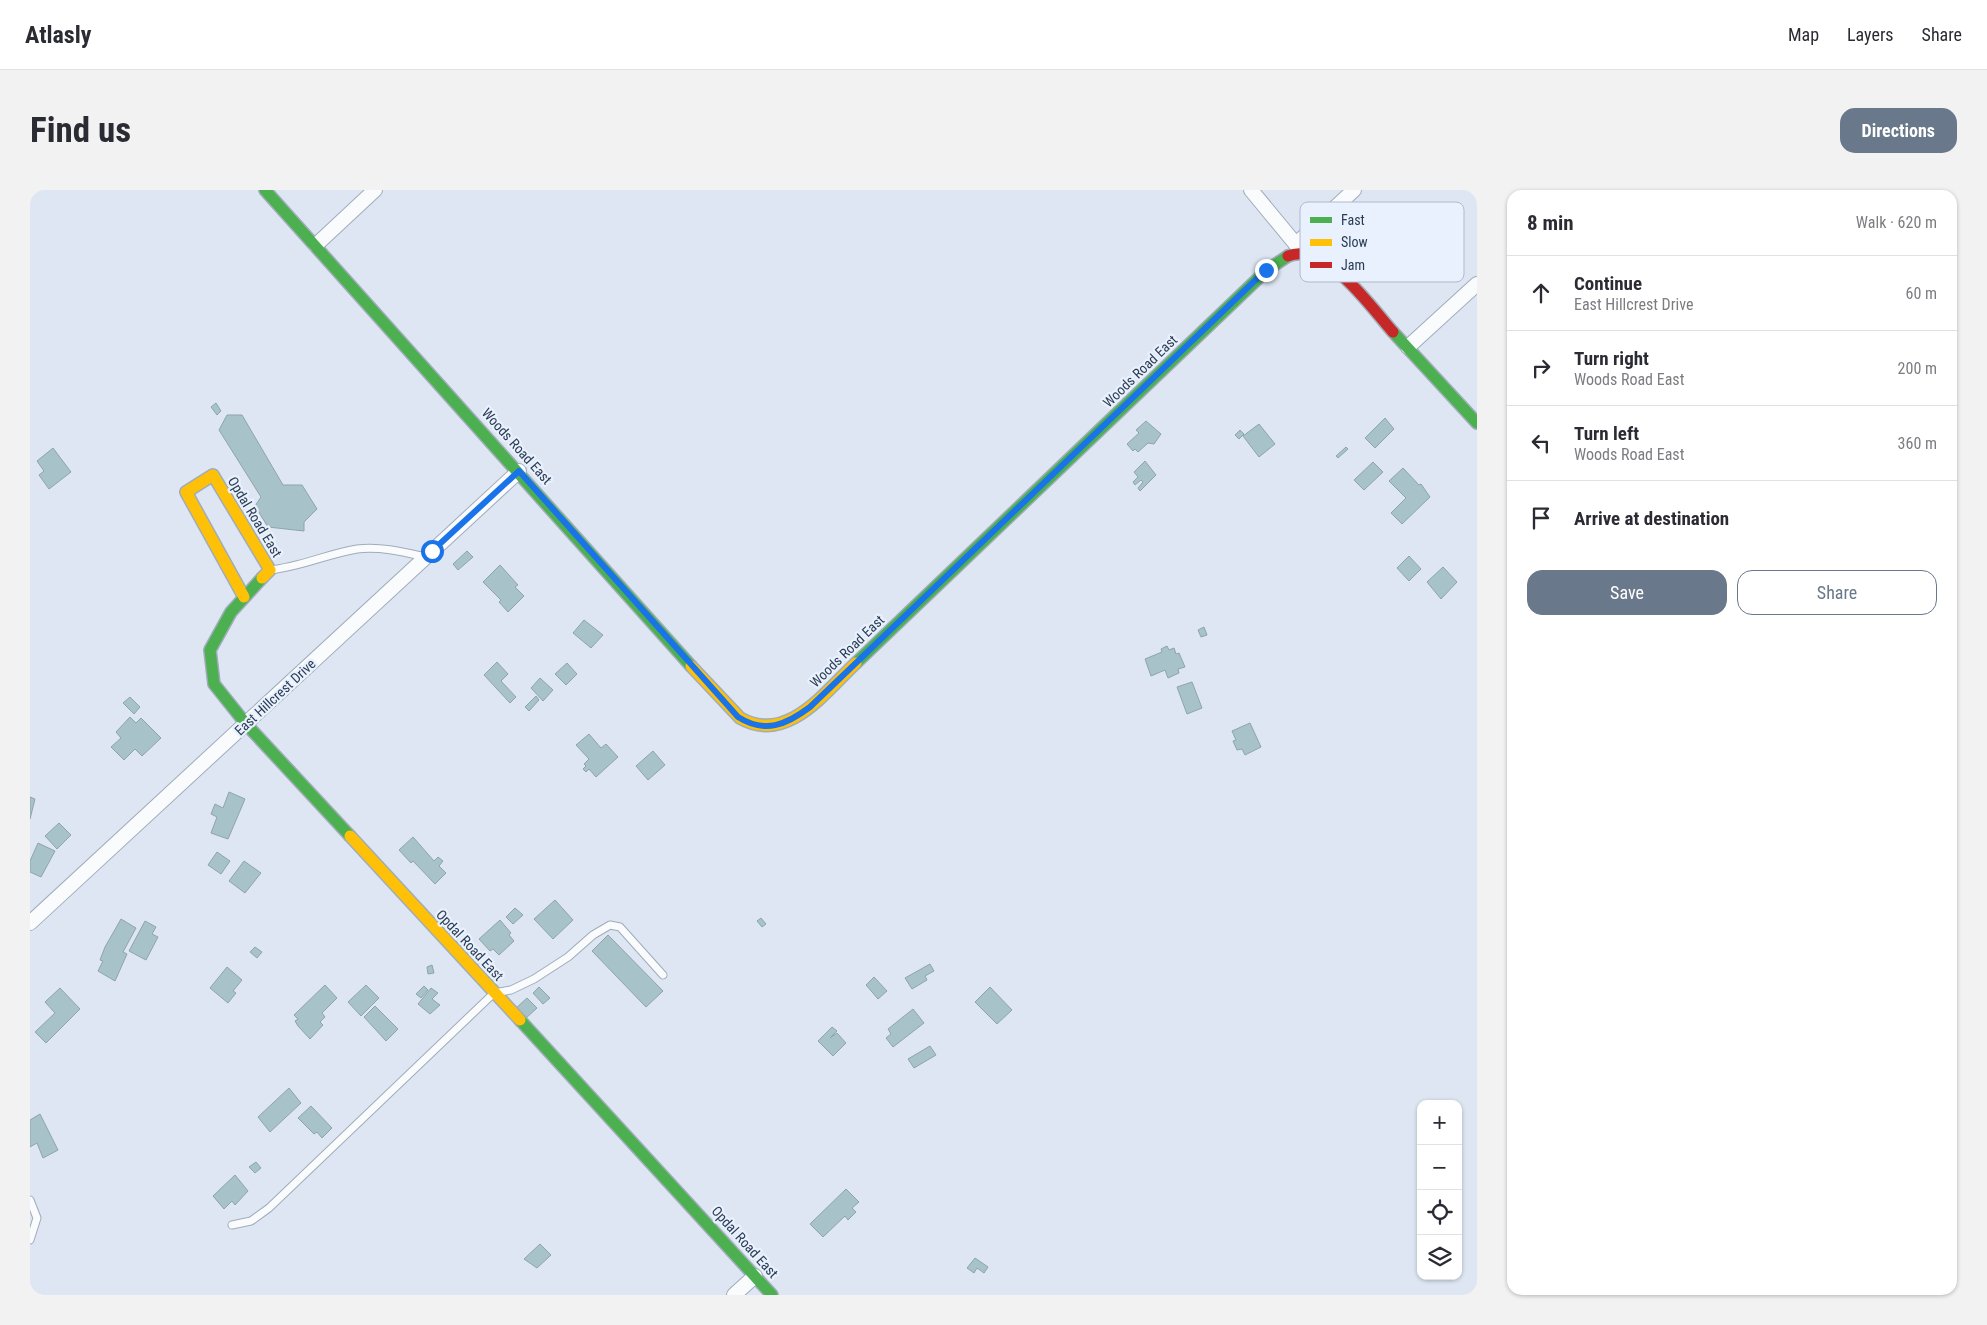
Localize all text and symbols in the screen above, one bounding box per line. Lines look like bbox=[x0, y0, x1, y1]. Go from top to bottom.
text: Atlasly bbox=[25, 21, 91, 49]
text: Map bbox=[1788, 24, 1819, 45]
text: Layers bbox=[1847, 24, 1894, 45]
text: Share bbox=[1922, 24, 1962, 45]
button: Directions bbox=[1840, 108, 1957, 153]
text: Find us bbox=[30, 110, 131, 151]
legend bbox=[1300, 202, 1464, 282]
text: 8 min bbox=[1527, 211, 1574, 235]
text: Fast bbox=[1341, 212, 1365, 228]
text: Walk · 620 m bbox=[1856, 213, 1937, 232]
text: Slow bbox=[1341, 234, 1368, 250]
text: Jam bbox=[1341, 257, 1365, 273]
route end bbox=[1255, 259, 1278, 282]
text: Continue bbox=[1574, 272, 1642, 295]
icon: ahead bbox=[1527, 279, 1555, 307]
text: 60 m bbox=[1905, 284, 1937, 303]
text: East Hillcrest Drive bbox=[1574, 295, 1694, 314]
street label: Woods Road East bbox=[1100, 332, 1180, 410]
text: Turn right bbox=[1574, 347, 1649, 370]
icon: right bbox=[1527, 354, 1555, 382]
text: 200 m bbox=[1898, 359, 1937, 378]
text: Woods Road East bbox=[1574, 370, 1684, 389]
street label: Woods Road East bbox=[479, 405, 555, 487]
text: Turn left bbox=[1574, 422, 1639, 445]
icon: left bbox=[1527, 429, 1555, 457]
text: 360 m bbox=[1898, 434, 1937, 453]
text: Woods Road East bbox=[1574, 445, 1684, 464]
street label: Opdal Road East bbox=[225, 474, 285, 560]
icon: arrive bbox=[1527, 504, 1555, 532]
text: Arrive at destination bbox=[1574, 507, 1729, 530]
route start bbox=[421, 540, 444, 563]
button: Save bbox=[1527, 570, 1727, 615]
button: Share bbox=[1737, 570, 1937, 615]
street label: Woods Road East bbox=[807, 612, 887, 690]
street label: East Hillcrest Drive bbox=[231, 655, 319, 739]
street label: Opdal Road East bbox=[433, 906, 507, 984]
map controls bbox=[1417, 1100, 1462, 1280]
button: + bbox=[1417, 1100, 1462, 1145]
button: − bbox=[1417, 1145, 1462, 1190]
button: locate bbox=[1417, 1190, 1462, 1235]
street label: Opdal Road East bbox=[709, 1203, 781, 1281]
button: layers bbox=[1417, 1235, 1462, 1280]

